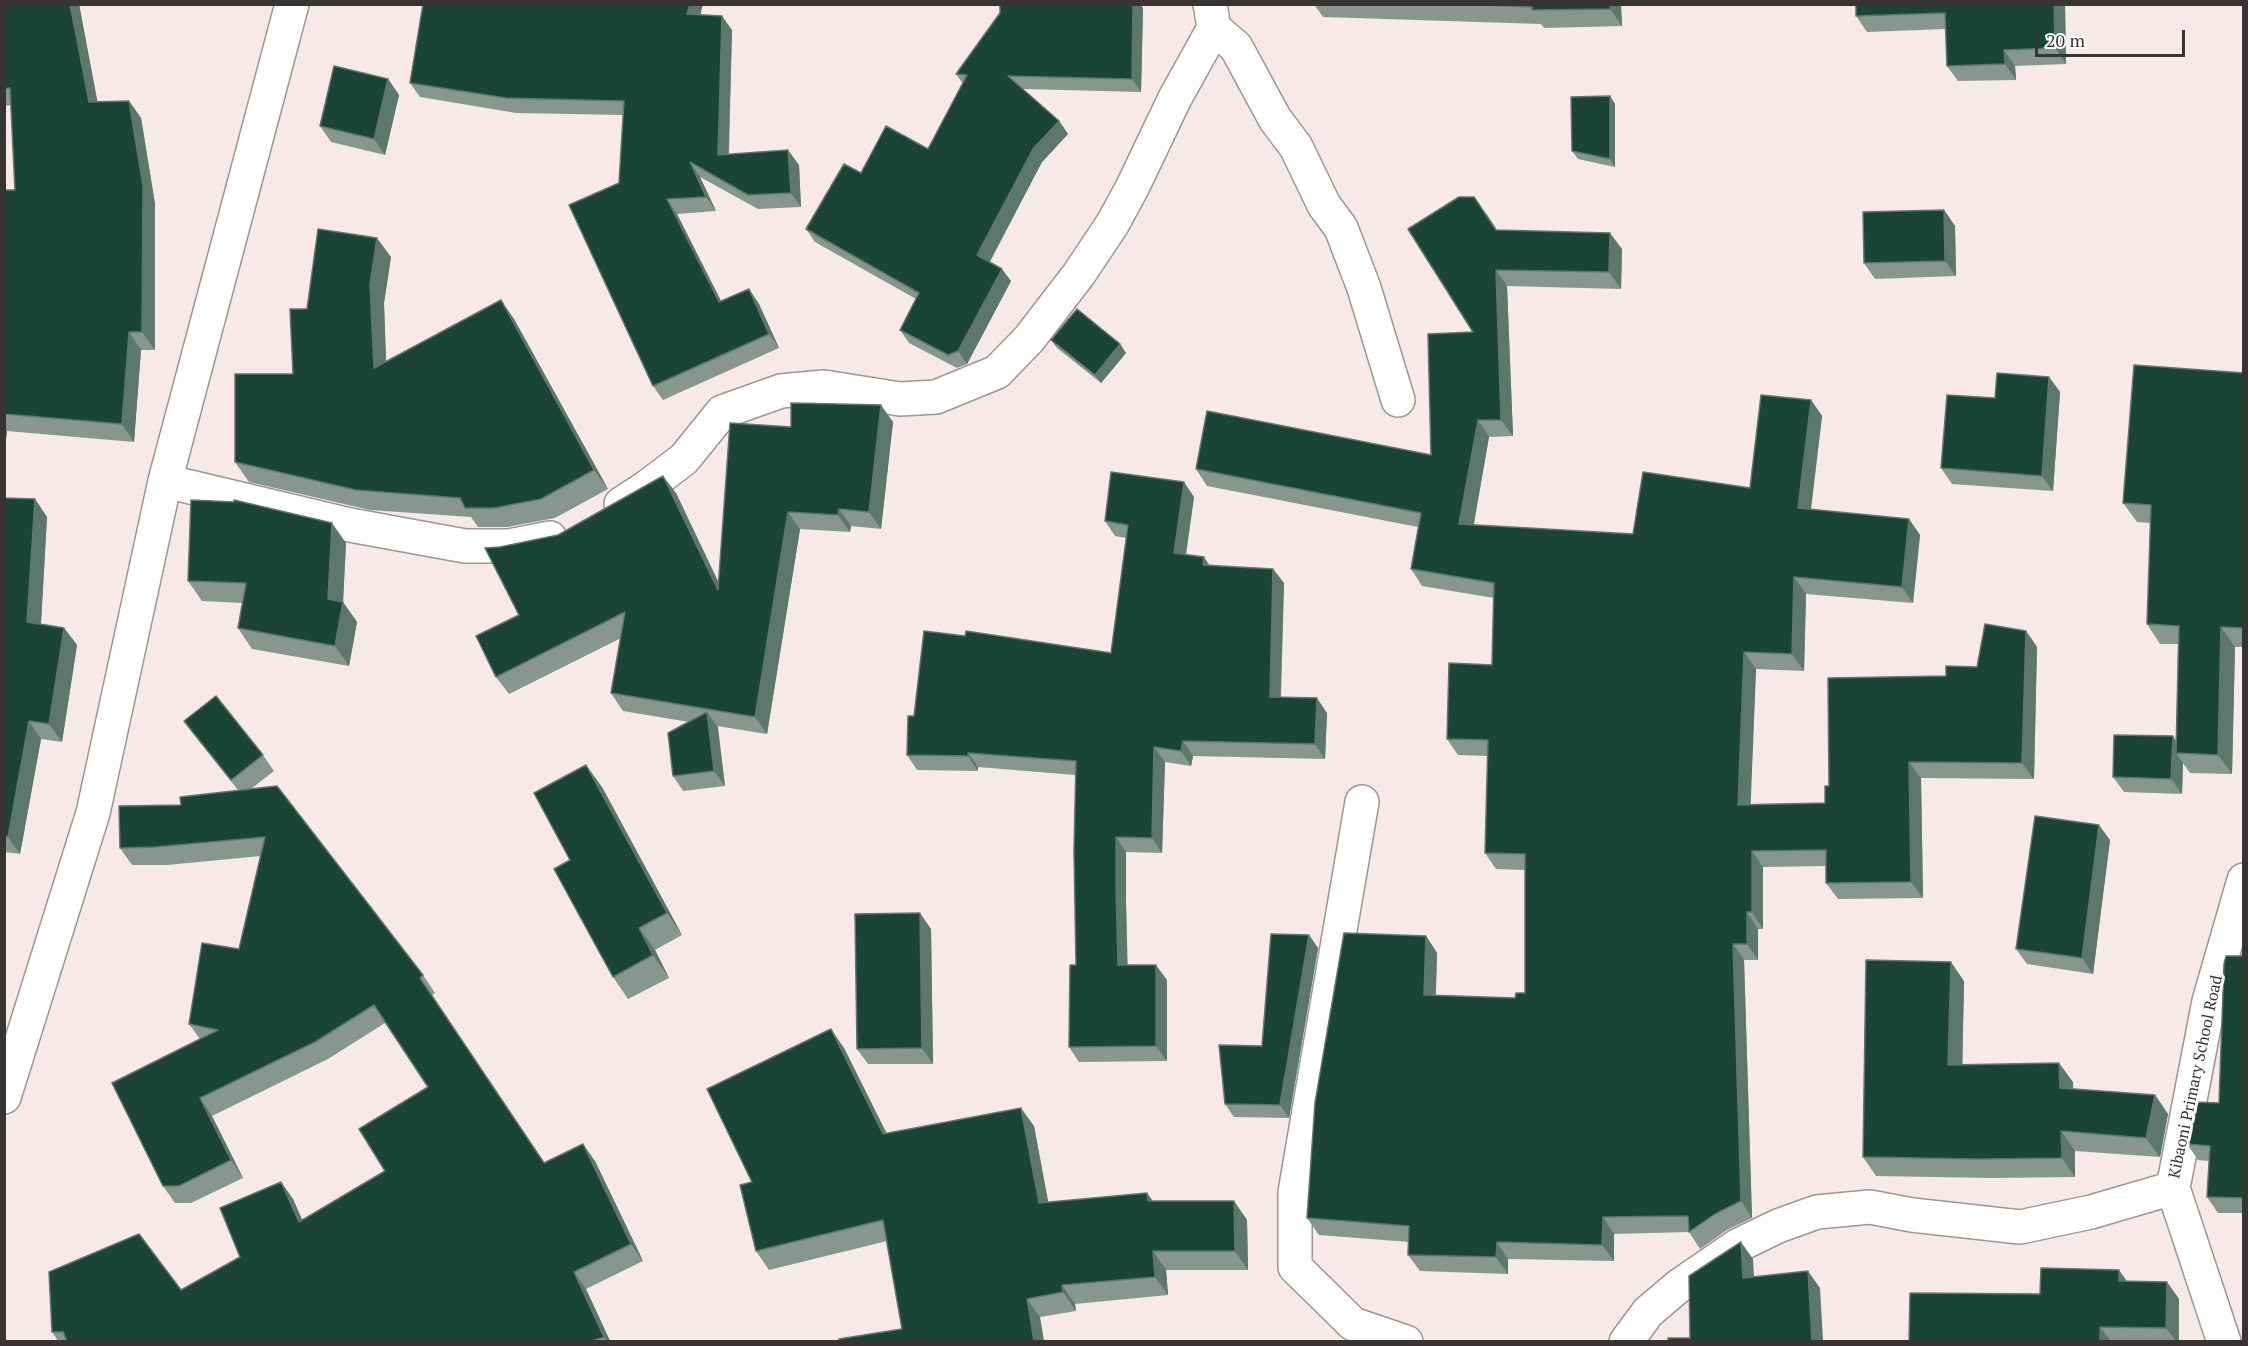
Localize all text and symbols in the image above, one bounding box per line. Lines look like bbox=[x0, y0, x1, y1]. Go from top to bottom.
scale bar bbox=[2038, 18, 2188, 56]
text: 20 m bbox=[2046, 28, 2085, 52]
street label: Kibaoni Primary School Road bbox=[2165, 974, 2227, 1180]

